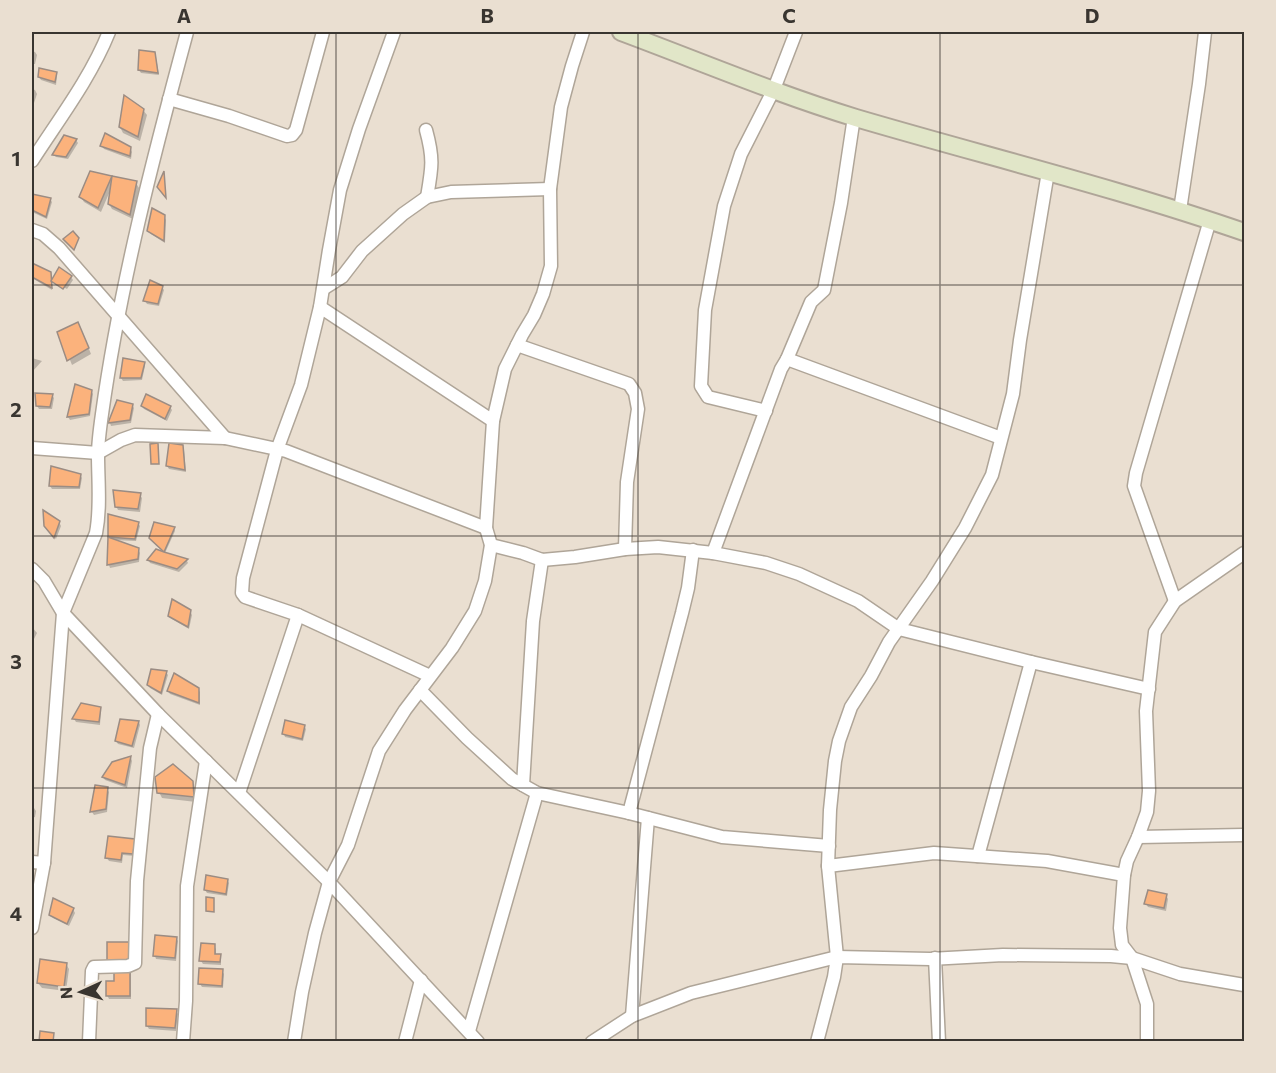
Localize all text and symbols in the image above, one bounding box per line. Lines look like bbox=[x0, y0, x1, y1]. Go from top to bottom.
text: A bbox=[177, 3, 191, 27]
text: B bbox=[480, 3, 494, 27]
text: C bbox=[782, 3, 796, 27]
text: D bbox=[1085, 3, 1099, 27]
text: 1 bbox=[11, 146, 21, 170]
text: 2 bbox=[10, 397, 22, 421]
text: 3 bbox=[10, 649, 22, 673]
text: 4 bbox=[10, 901, 22, 925]
north arrow bbox=[51, 962, 111, 1022]
text: N bbox=[56, 986, 75, 1000]

